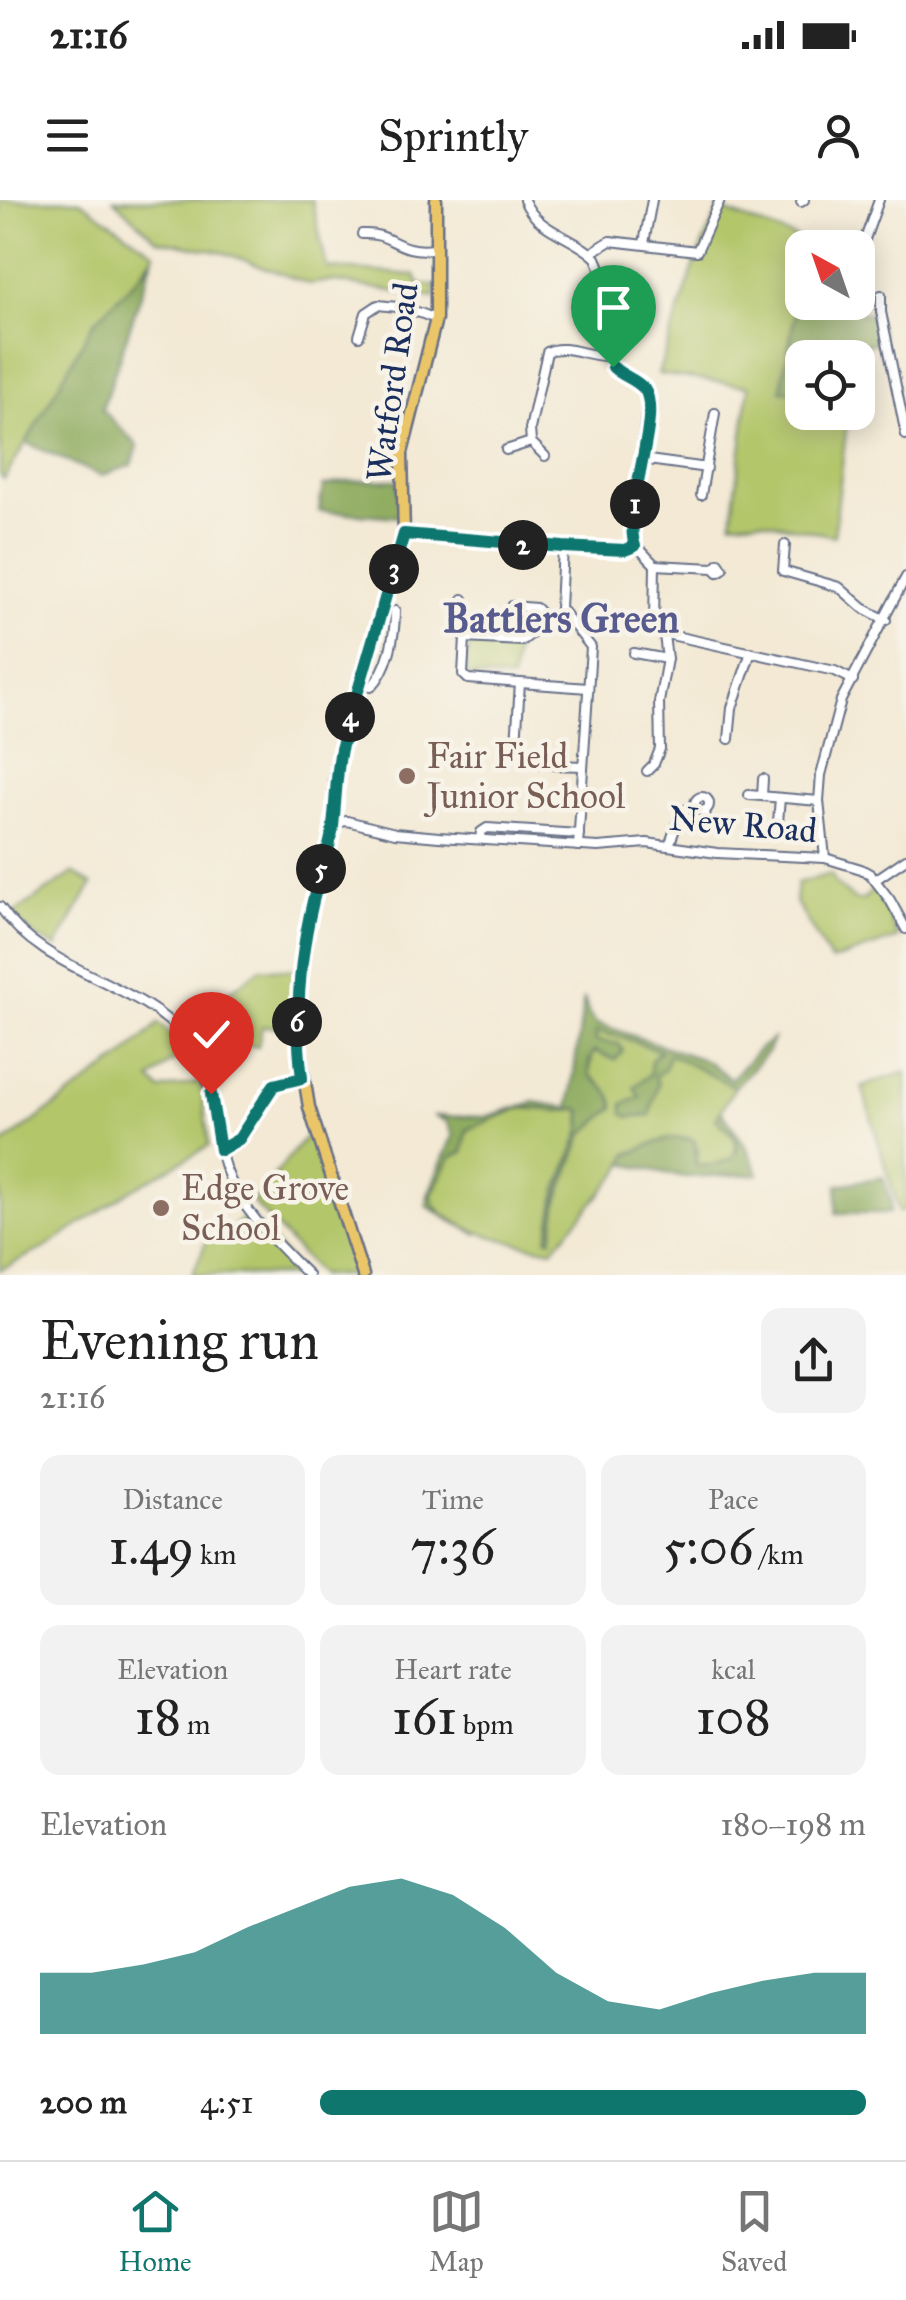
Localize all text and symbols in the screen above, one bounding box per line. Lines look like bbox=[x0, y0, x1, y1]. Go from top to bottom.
text: 21:16 bbox=[50, 12, 128, 58]
icon: menu bbox=[40, 108, 95, 163]
text: Sprintly bbox=[378, 108, 528, 163]
icon: person bbox=[811, 108, 866, 163]
north arrow bbox=[785, 230, 875, 320]
map controls bbox=[785, 230, 875, 430]
pin bbox=[571, 265, 656, 368]
street label: Watford Road bbox=[357, 279, 428, 484]
icon: arrive bbox=[586, 280, 641, 335]
button: locate bbox=[785, 340, 875, 430]
pin: 1 bbox=[610, 479, 660, 529]
text: 1 bbox=[629, 486, 641, 521]
pin: 2 bbox=[498, 520, 548, 570]
text: 2 bbox=[516, 527, 530, 562]
pin: 3 bbox=[369, 544, 419, 594]
text: 3 bbox=[388, 551, 400, 586]
district label: Battlers Green bbox=[443, 594, 679, 643]
pin: 4 bbox=[325, 692, 375, 742]
text: 4 bbox=[342, 699, 358, 734]
place label: Fair Field Junior School bbox=[423, 735, 626, 818]
marker: Fair Field Junior School bbox=[396, 765, 418, 787]
street label: New Road bbox=[667, 797, 819, 852]
pin: 5 bbox=[296, 844, 346, 894]
text: 5 bbox=[314, 851, 328, 886]
pin bbox=[169, 992, 254, 1095]
pin: 6 bbox=[272, 997, 322, 1047]
text: 6 bbox=[290, 1004, 304, 1039]
icon: check bbox=[184, 1007, 239, 1062]
place label: Edge Grove School bbox=[181, 1167, 349, 1250]
marker: Edge Grove School bbox=[150, 1197, 172, 1219]
text: Evening run bbox=[40, 1307, 319, 1374]
button: share bbox=[761, 1308, 866, 1413]
text: 21:16 bbox=[40, 1378, 105, 1417]
text: Distance bbox=[122, 1482, 223, 1517]
text: Time bbox=[422, 1482, 484, 1517]
text: Pace bbox=[708, 1482, 759, 1517]
text: 1.49 bbox=[109, 1517, 194, 1578]
text: 7:36 bbox=[411, 1517, 495, 1578]
text: 5:06 bbox=[663, 1517, 754, 1578]
text: km bbox=[194, 1537, 237, 1572]
text: /km bbox=[754, 1537, 804, 1572]
text: Elevation bbox=[117, 1652, 228, 1687]
text: Heart rate bbox=[394, 1652, 512, 1687]
text: kcal bbox=[711, 1652, 755, 1687]
text: 18 bbox=[135, 1687, 181, 1748]
text: 161 bbox=[392, 1687, 457, 1748]
text: 108 bbox=[696, 1687, 771, 1748]
text: m bbox=[181, 1707, 211, 1742]
text: bpm bbox=[457, 1707, 514, 1742]
text: Elevation bbox=[40, 1805, 167, 1844]
text: 180–198 m bbox=[721, 1805, 866, 1844]
text: 200 m bbox=[40, 2083, 127, 2122]
text: 4:51 bbox=[200, 2083, 253, 2122]
tab: Home bbox=[119, 2184, 192, 2279]
tab: Map bbox=[429, 2184, 484, 2279]
tab: Saved bbox=[721, 2184, 787, 2279]

